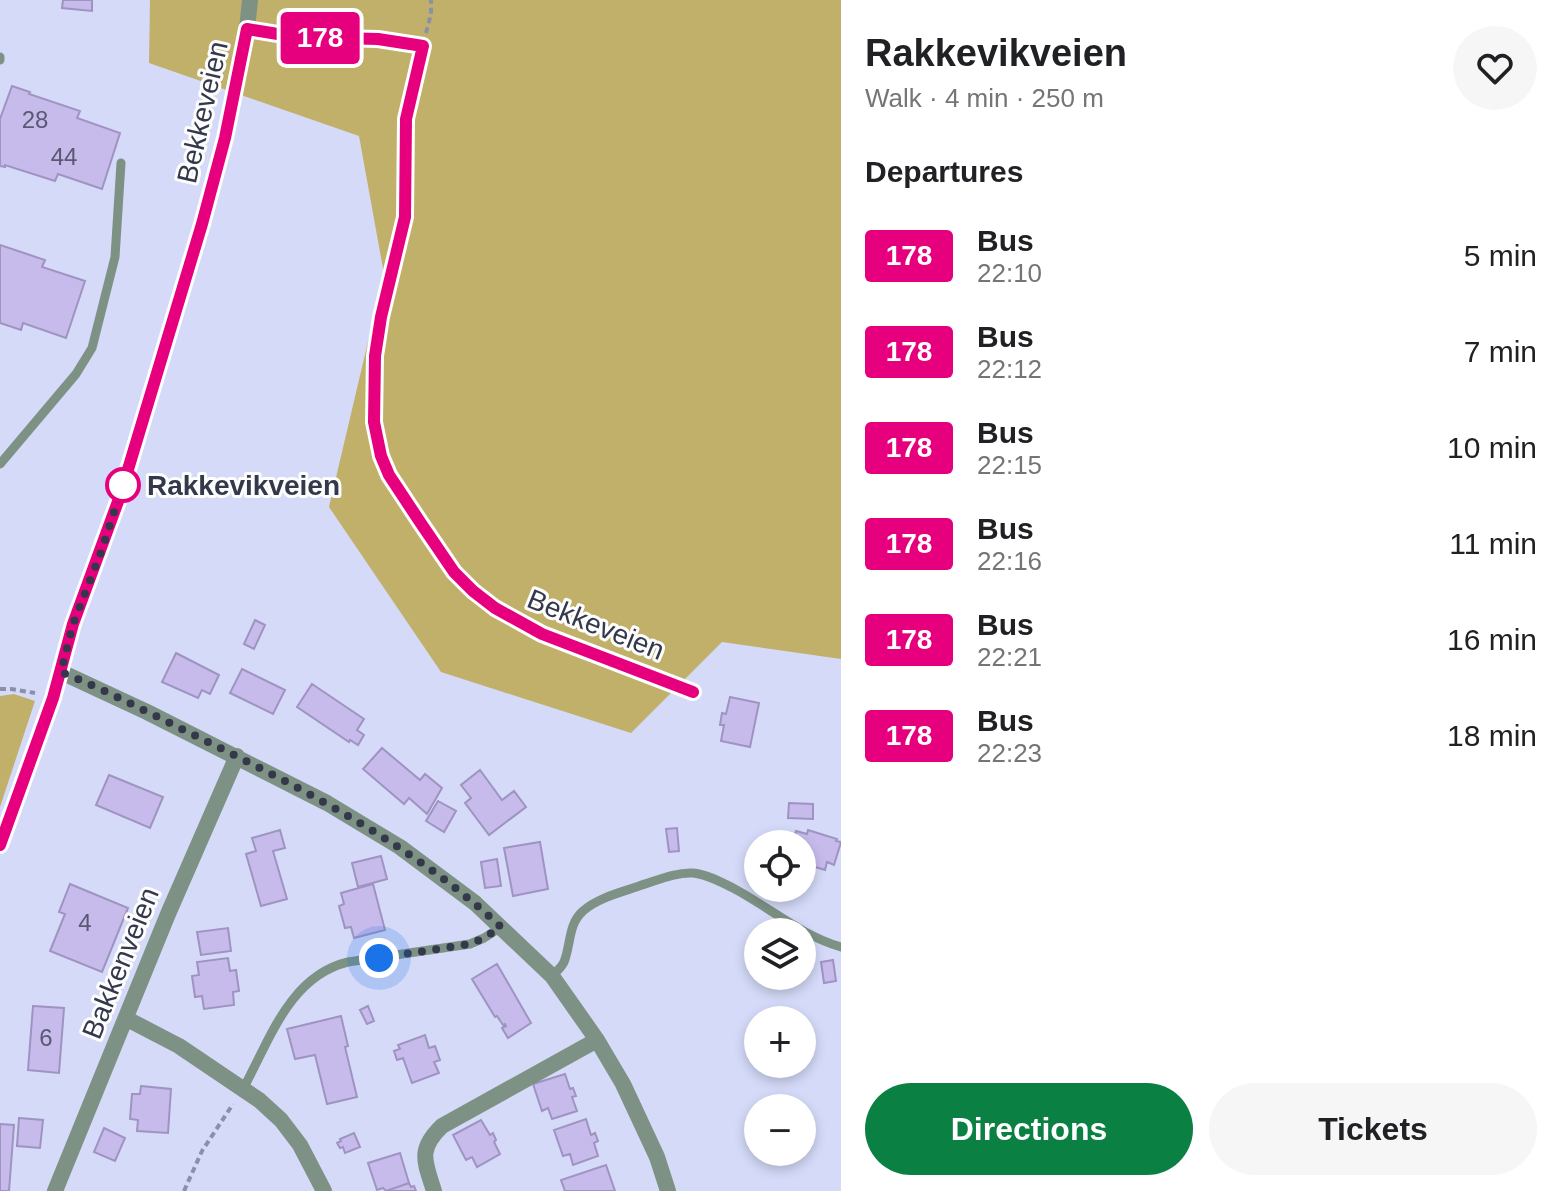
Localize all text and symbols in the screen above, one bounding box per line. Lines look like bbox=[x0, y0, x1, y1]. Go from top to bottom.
line badge: 178 bbox=[274, 12, 366, 64]
text: 178 bbox=[297, 22, 343, 53]
button: heart bbox=[1453, 26, 1537, 110]
text: Rakkevikveien bbox=[865, 32, 1127, 74]
street label: Bekkeveien bbox=[171, 38, 234, 186]
text: Walk · 4 min · 250 m bbox=[865, 83, 1104, 113]
house number: 28 bbox=[22, 106, 48, 133]
house number: 44 bbox=[51, 143, 77, 170]
text: Departures bbox=[865, 155, 1023, 188]
text: Bus bbox=[977, 224, 1034, 257]
text: 5 min bbox=[1464, 239, 1537, 272]
text: 178 bbox=[886, 240, 932, 271]
text: 22:10 bbox=[977, 258, 1042, 288]
text: Bus bbox=[977, 320, 1034, 353]
text: 7 min bbox=[1464, 335, 1537, 368]
text: 178 bbox=[886, 336, 932, 367]
text: 22:12 bbox=[977, 354, 1042, 384]
text: Bus bbox=[977, 416, 1034, 449]
text: 10 min bbox=[1447, 431, 1537, 464]
text: 178 bbox=[886, 432, 932, 463]
text: 22:15 bbox=[977, 450, 1042, 480]
marker: Rakkevikveien bbox=[106, 468, 140, 502]
place label: Rakkevikveien bbox=[147, 470, 340, 501]
text: Bus bbox=[977, 512, 1034, 545]
text: 11 min bbox=[1449, 527, 1537, 560]
text: 178 bbox=[886, 528, 932, 559]
text: 22:16 bbox=[977, 546, 1042, 576]
street label: Bekkeveien bbox=[523, 583, 669, 666]
text: Bus bbox=[977, 608, 1034, 641]
text: 16 min bbox=[1447, 623, 1537, 656]
text: 178 bbox=[886, 624, 932, 655]
text: 22:21 bbox=[977, 642, 1042, 672]
text: Bus bbox=[977, 704, 1034, 737]
text: 18 min bbox=[1447, 719, 1537, 752]
text: 178 bbox=[886, 720, 932, 751]
text: 22:23 bbox=[977, 738, 1042, 768]
map controls bbox=[744, 830, 816, 1166]
button: locate bbox=[744, 830, 816, 902]
street label: Bakkenveien bbox=[76, 883, 165, 1043]
house number: 4 bbox=[78, 909, 92, 936]
button: layers bbox=[744, 918, 816, 990]
your location bbox=[359, 938, 399, 978]
button: + bbox=[744, 1006, 816, 1078]
house number: 6 bbox=[39, 1024, 53, 1051]
button: Directions bbox=[865, 1083, 1193, 1175]
button: Tickets bbox=[1209, 1083, 1537, 1175]
button: − bbox=[744, 1094, 816, 1166]

